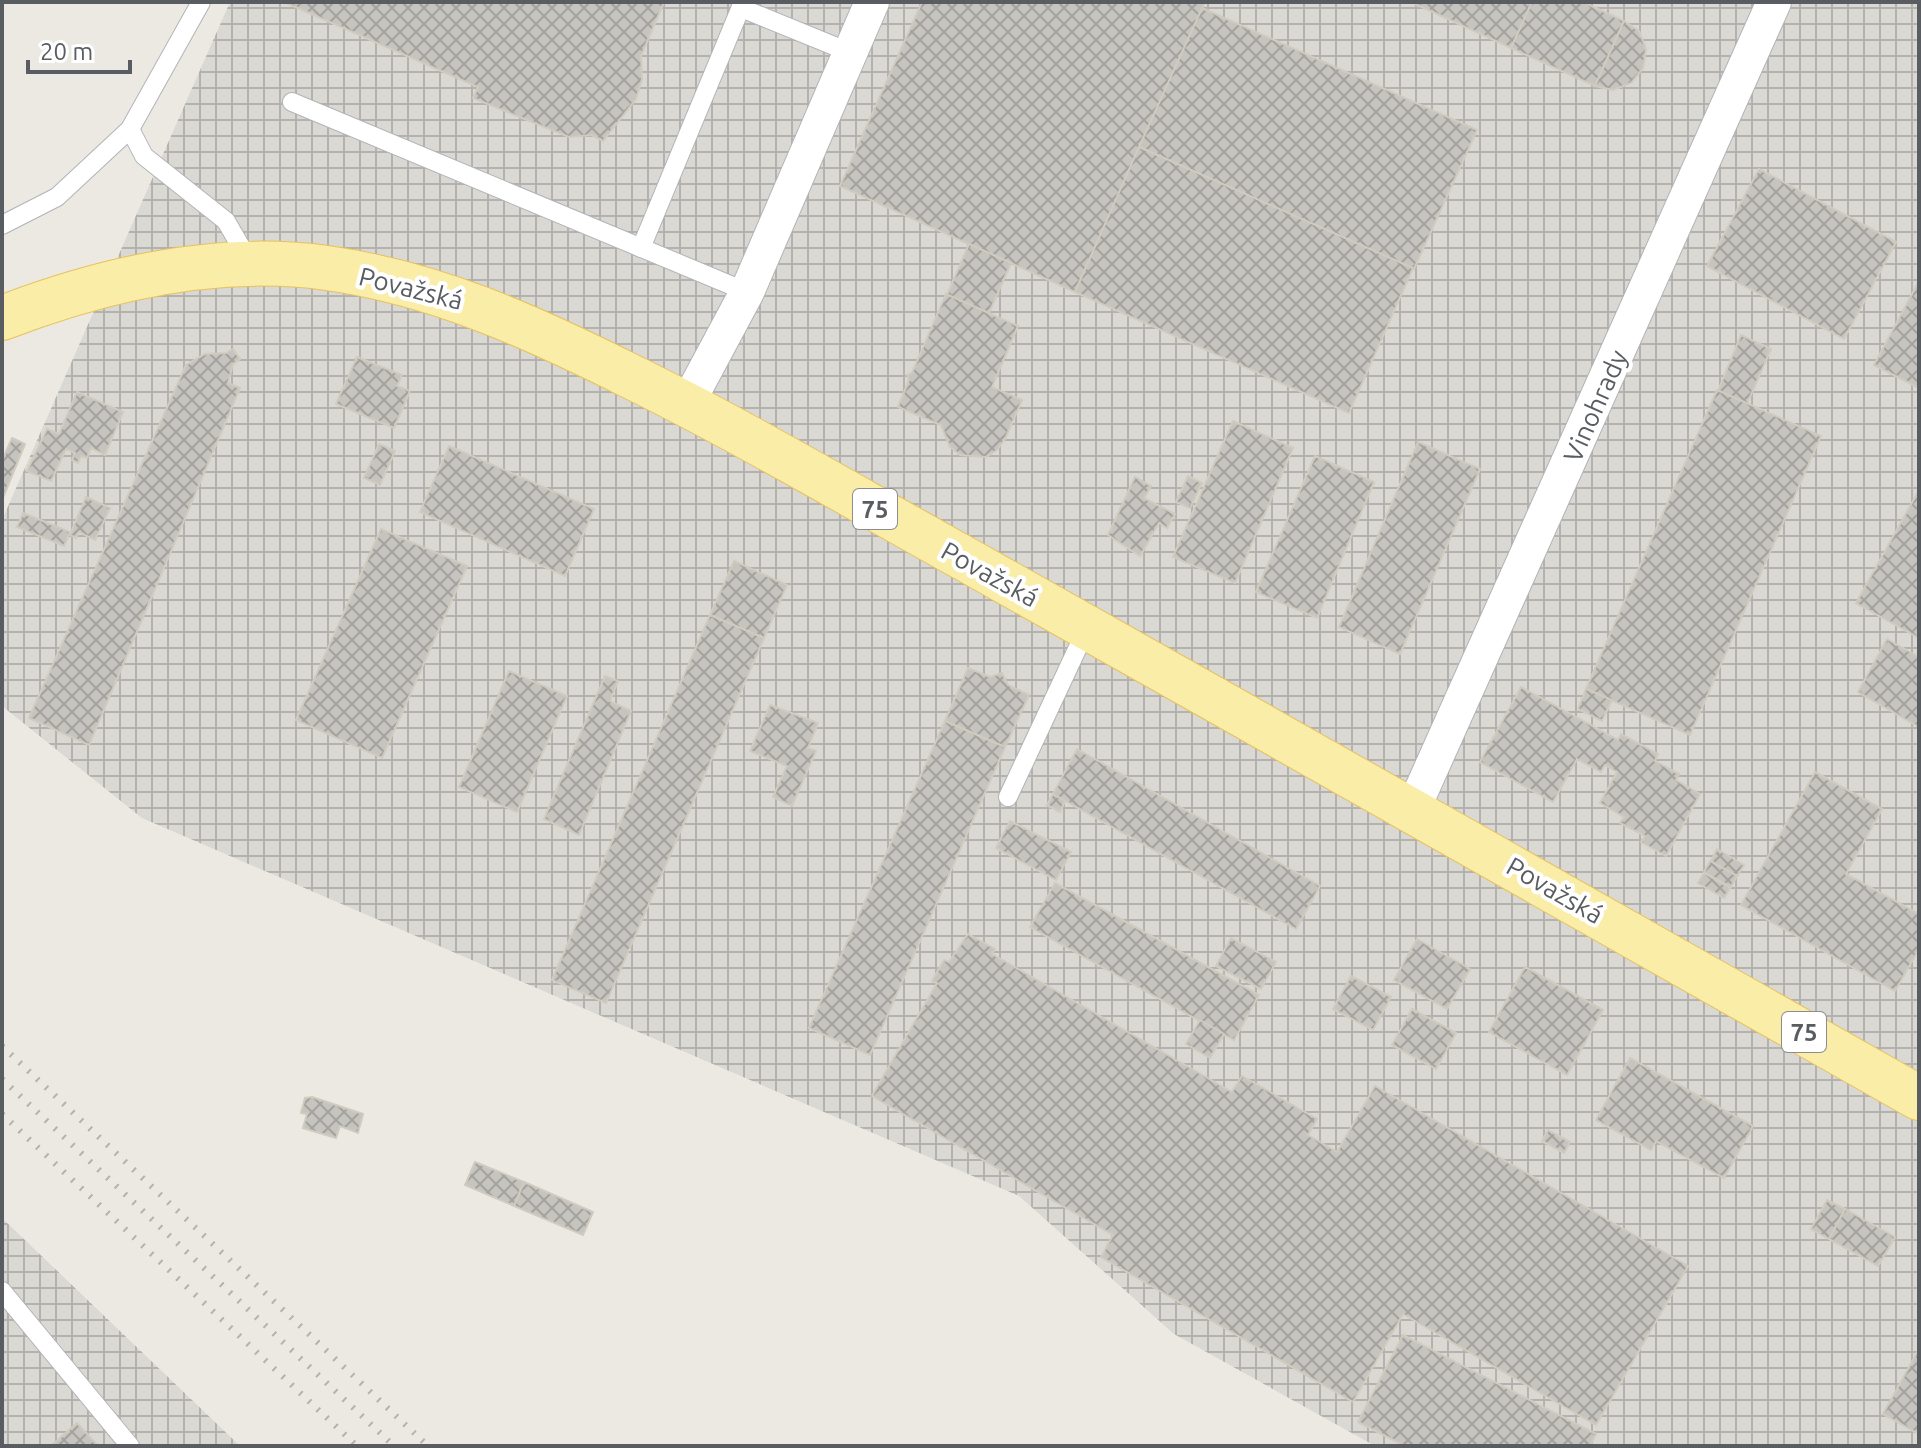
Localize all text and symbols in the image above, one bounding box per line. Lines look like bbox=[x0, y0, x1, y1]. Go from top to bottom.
scale bar bbox=[28, 24, 130, 74]
text: 20 m bbox=[40, 38, 93, 65]
street label: Považská bbox=[356, 261, 466, 315]
street label: Vinohrady bbox=[1557, 346, 1633, 466]
road number: 75 bbox=[853, 489, 897, 529]
street label: Považská bbox=[937, 536, 1043, 612]
street label: Považská bbox=[1502, 851, 1608, 929]
road number: 75 bbox=[1782, 1012, 1826, 1052]

